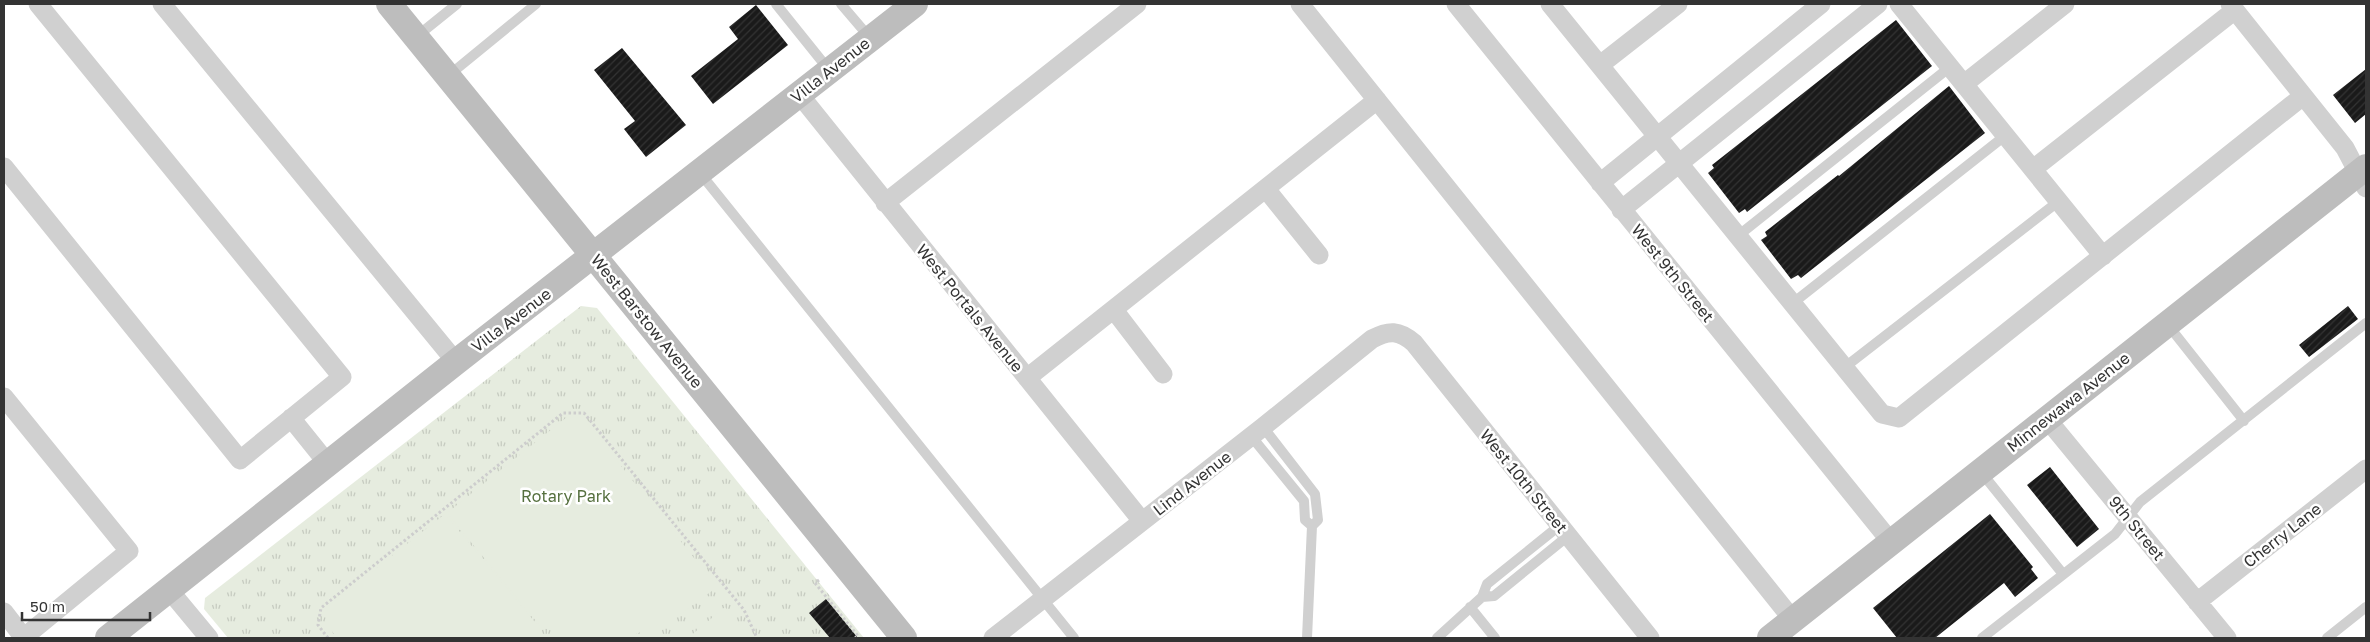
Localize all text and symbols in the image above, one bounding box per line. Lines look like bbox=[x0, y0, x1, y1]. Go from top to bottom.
street label: Villa Avenue bbox=[786, 33, 874, 107]
street label: West 9th Street bbox=[1627, 220, 1719, 326]
street label: West Portals Avenue bbox=[912, 240, 1028, 376]
street label: West Barstow Avenue bbox=[587, 250, 707, 392]
street label: Villa Avenue bbox=[467, 283, 555, 357]
street label: Minnewawa Avenue bbox=[2003, 348, 2133, 456]
street label: West 10th Street bbox=[1476, 425, 1572, 537]
street label: Lind Avenue bbox=[1149, 446, 1235, 520]
park label: Rotary Park bbox=[521, 486, 611, 506]
street label: 9th Street bbox=[2105, 492, 2169, 564]
street label: Cherry Lane bbox=[2239, 498, 2325, 572]
scale bar bbox=[22, 590, 150, 622]
text: 50 m bbox=[30, 597, 65, 615]

